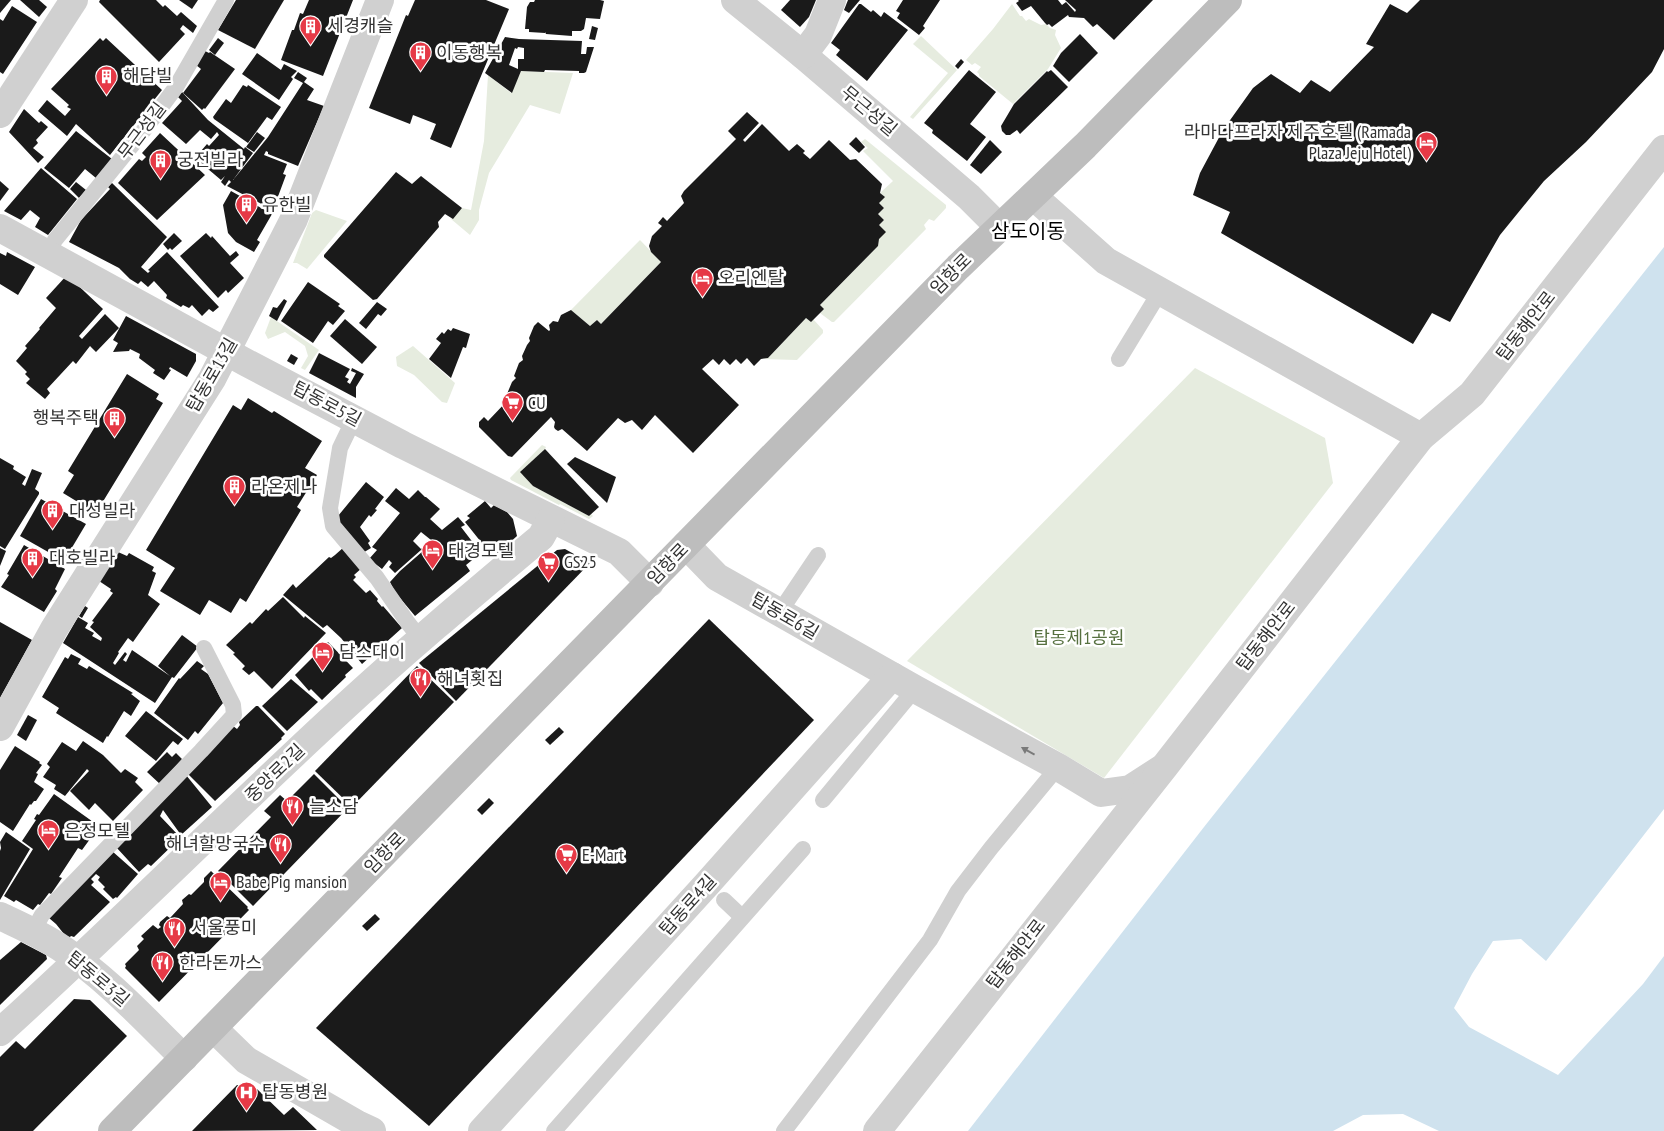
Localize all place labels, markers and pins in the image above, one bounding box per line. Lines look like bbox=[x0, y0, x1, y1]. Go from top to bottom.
building icon: 세경캐슬 bbox=[299, 14, 323, 45]
place label: 세경캐슬 bbox=[327, 14, 393, 37]
building icon: 이동행복 bbox=[408, 41, 432, 72]
place label: 이동행복 bbox=[436, 41, 502, 64]
building icon: 해담빌 bbox=[95, 64, 119, 95]
place label: 해담빌 bbox=[123, 64, 173, 87]
place label: 라마다프라자 제주호텔 (Ramada Plaza Jeju Hotel) bbox=[1184, 120, 1412, 164]
hotel icon: 라마다프라자 제주호텔 (Ramada Plaza Jeju Hotel) bbox=[1415, 130, 1439, 161]
building icon: 궁전빌라 bbox=[149, 148, 173, 179]
place label: 궁전빌라 bbox=[177, 148, 244, 171]
building icon: 유한빌 bbox=[234, 193, 258, 224]
place label: 유한빌 bbox=[262, 193, 312, 216]
hotel icon: 오리엔탈 bbox=[690, 266, 714, 297]
place label: 오리엔탈 bbox=[718, 266, 784, 289]
supermarket icon: CU bbox=[500, 391, 524, 422]
place label: CU bbox=[528, 391, 546, 414]
place label: 행복주택 bbox=[33, 406, 99, 429]
building icon: 행복주택 bbox=[103, 406, 127, 437]
building icon: 라온제나 bbox=[223, 475, 247, 506]
place label: 라온제나 bbox=[251, 475, 317, 498]
building icon: 대성빌라 bbox=[41, 499, 65, 530]
place label: 대성빌라 bbox=[69, 499, 136, 522]
hotel icon: 태경모텔 bbox=[420, 539, 444, 570]
place label: 태경모텔 bbox=[448, 539, 514, 562]
building icon: 대호빌라 bbox=[21, 546, 45, 577]
place label: 대호빌라 bbox=[49, 546, 116, 569]
supermarket icon: GS25 bbox=[536, 550, 560, 581]
place label: GS25 bbox=[564, 550, 597, 573]
hotel icon: 담스대이 bbox=[311, 640, 335, 671]
place label: 담스대이 bbox=[339, 640, 405, 663]
restaurant icon: 해녀횟집 bbox=[409, 667, 433, 698]
place label: 해녀횟집 bbox=[437, 667, 503, 690]
restaurant icon: 늘소담 bbox=[281, 795, 305, 826]
place label: 늘소담 bbox=[309, 795, 359, 818]
hotel icon: 은정모텔 bbox=[36, 819, 60, 850]
place label: 은정모텔 bbox=[64, 819, 130, 842]
place label: 해녀할망국수 bbox=[166, 832, 265, 855]
restaurant icon: 해녀할망국수 bbox=[269, 832, 293, 863]
supermarket icon: E-Mart bbox=[554, 843, 578, 874]
place label: E-Mart bbox=[582, 843, 624, 866]
hotel icon: Babe Pig mansion bbox=[208, 870, 232, 901]
place label: Babe Pig mansion bbox=[236, 870, 347, 893]
restaurant icon: 서울풍미 bbox=[163, 916, 187, 947]
place label: 서울풍미 bbox=[191, 916, 257, 939]
restaurant icon: 한라돈까스 bbox=[151, 951, 175, 982]
place label: 한라돈까스 bbox=[179, 951, 262, 974]
hospital icon: 탑동병원 bbox=[234, 1080, 258, 1111]
place label: 탑동병원 bbox=[262, 1080, 328, 1103]

